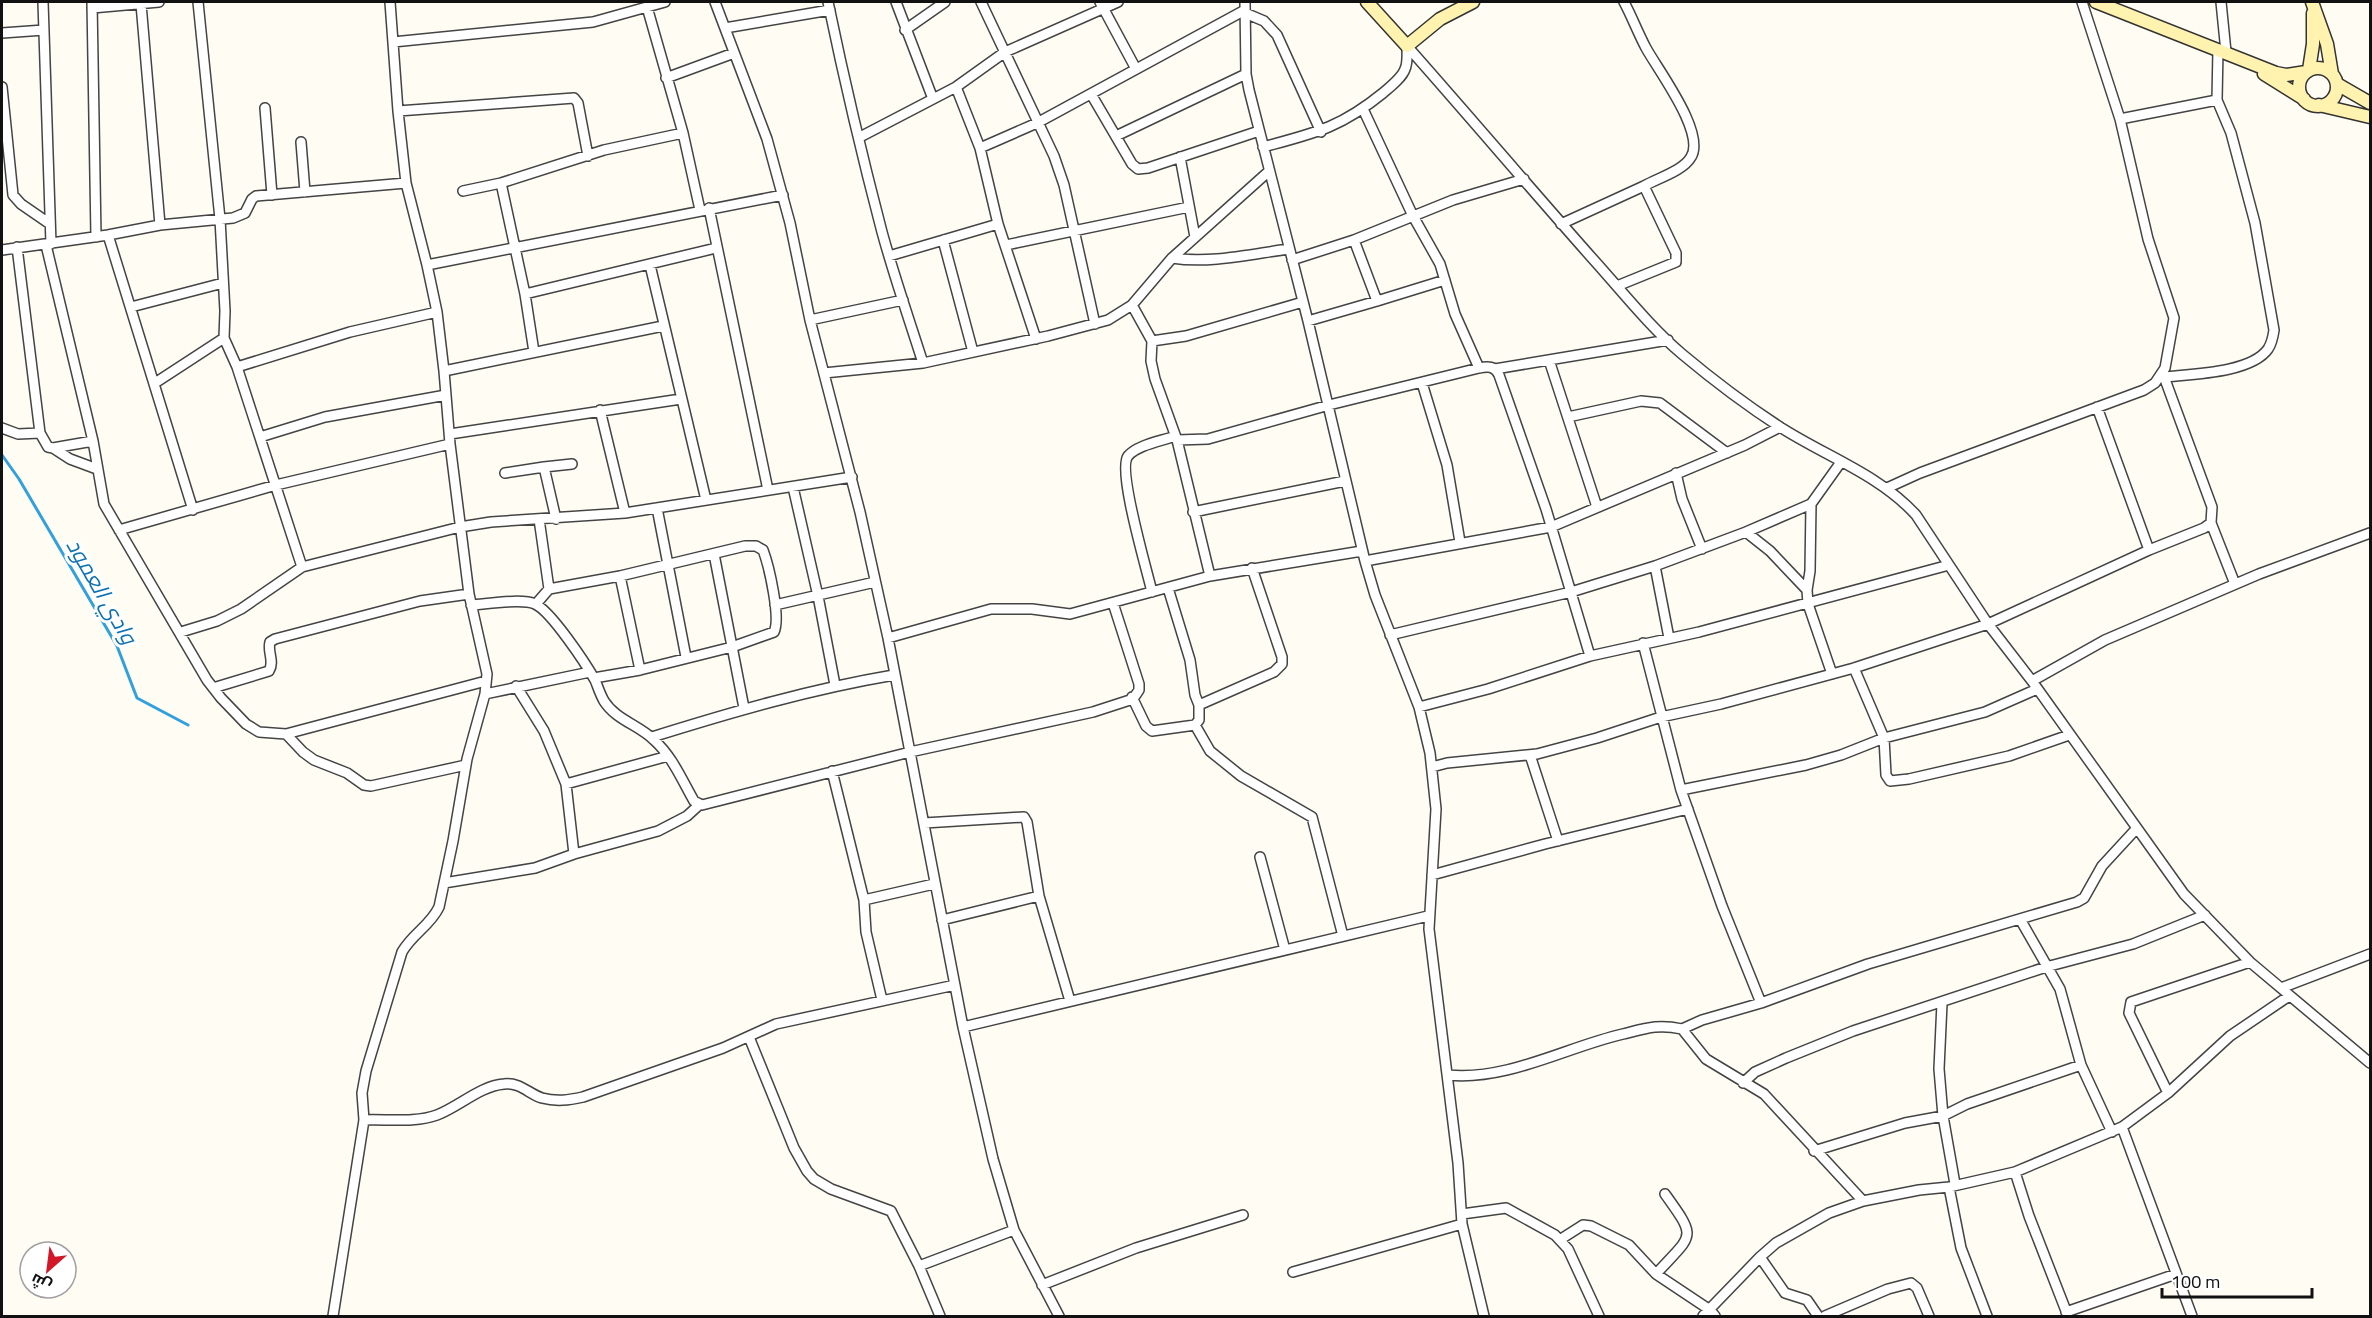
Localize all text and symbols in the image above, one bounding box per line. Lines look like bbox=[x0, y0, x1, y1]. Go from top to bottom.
water label: وادي العمود bbox=[55, 530, 150, 654]
north arrow bbox=[18, 1240, 78, 1300]
scale bar bbox=[2162, 1261, 2312, 1299]
text: ش bbox=[25, 1265, 57, 1301]
text: 100 m bbox=[2171, 1265, 2220, 1298]

